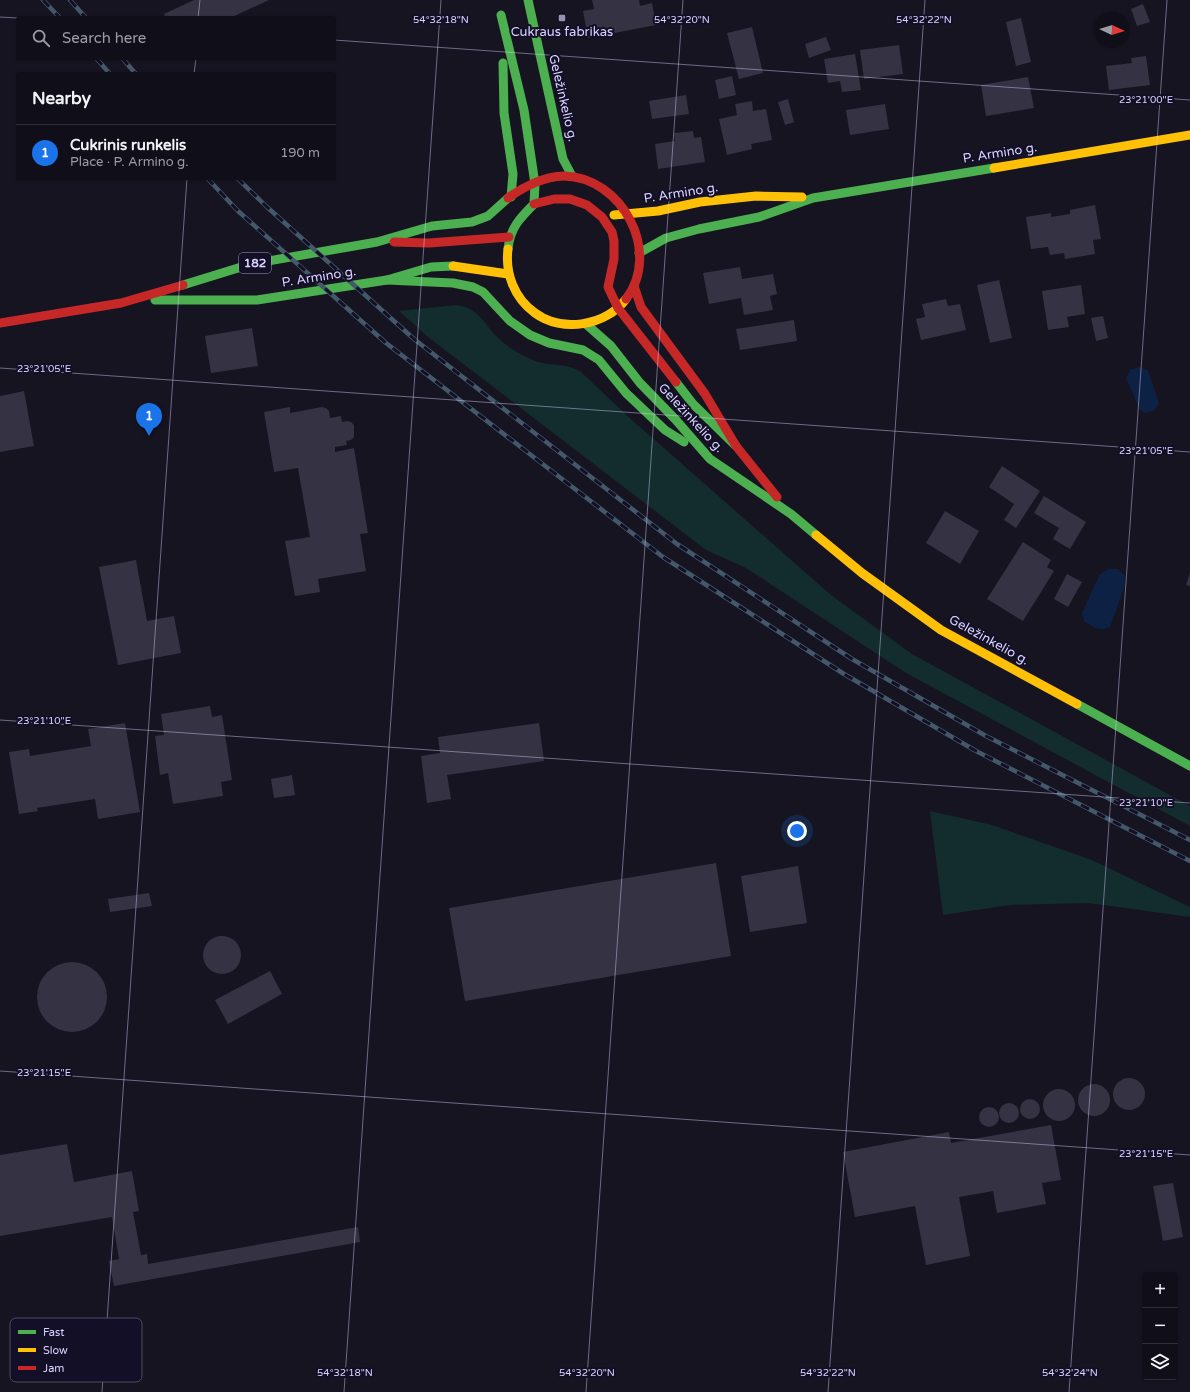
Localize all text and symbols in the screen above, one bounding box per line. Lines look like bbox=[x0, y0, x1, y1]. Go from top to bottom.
north arrow bbox=[1094, 12, 1130, 48]
marker: Cukraus fabrikas bbox=[557, 13, 567, 23]
text: 54°32'18"N bbox=[413, 14, 469, 26]
text: 54°32'20"N bbox=[654, 14, 710, 26]
text: 54°32'22"N bbox=[896, 14, 952, 26]
search box bbox=[16, 16, 336, 60]
place label: Cukraus fabrikas bbox=[511, 24, 613, 40]
icon: search bbox=[30, 27, 52, 49]
text: Search here bbox=[62, 29, 146, 47]
street label: Geležinkelio g. bbox=[545, 53, 581, 143]
text: Nearby bbox=[32, 88, 91, 109]
text: 23°21'00"E bbox=[1119, 94, 1173, 106]
text: Cukrinis runkelis bbox=[70, 136, 186, 154]
street label: P. Armino g. bbox=[962, 139, 1038, 167]
text: 1 bbox=[41, 145, 49, 161]
text: 190 m bbox=[280, 145, 320, 161]
text: Place · P. Armino g. bbox=[70, 154, 189, 170]
street label: P. Armino g. bbox=[643, 179, 719, 207]
road number: 182 bbox=[239, 253, 271, 273]
street label: P. Armino g. bbox=[281, 263, 357, 291]
text: 23°21'05"E bbox=[17, 363, 71, 375]
street label: Geležinkelio g. bbox=[655, 380, 727, 456]
pin: 1 bbox=[136, 403, 162, 436]
text: 23°21'05"E bbox=[1119, 445, 1173, 457]
street label: Geležinkelio g. bbox=[946, 611, 1032, 669]
text: 23°21'10"E bbox=[17, 715, 71, 727]
text: 23°21'10"E bbox=[1119, 797, 1173, 809]
your location bbox=[787, 821, 807, 841]
text: 23°21'15"E bbox=[17, 1067, 71, 1079]
text: 23°21'15"E bbox=[1119, 1148, 1173, 1160]
map controls bbox=[1142, 1272, 1178, 1380]
button: + bbox=[1142, 1272, 1178, 1308]
button: − bbox=[1142, 1308, 1178, 1344]
legend bbox=[10, 1318, 142, 1382]
text: Fast bbox=[43, 1326, 64, 1339]
text: Slow bbox=[43, 1344, 68, 1357]
button: layers bbox=[1142, 1344, 1178, 1380]
text: Jam bbox=[43, 1362, 64, 1375]
text: 54°32'18"N bbox=[317, 1367, 373, 1379]
text: 54°32'20"N bbox=[559, 1367, 615, 1379]
text: 54°32'22"N bbox=[800, 1367, 856, 1379]
text: 54°32'24"N bbox=[1042, 1367, 1098, 1379]

